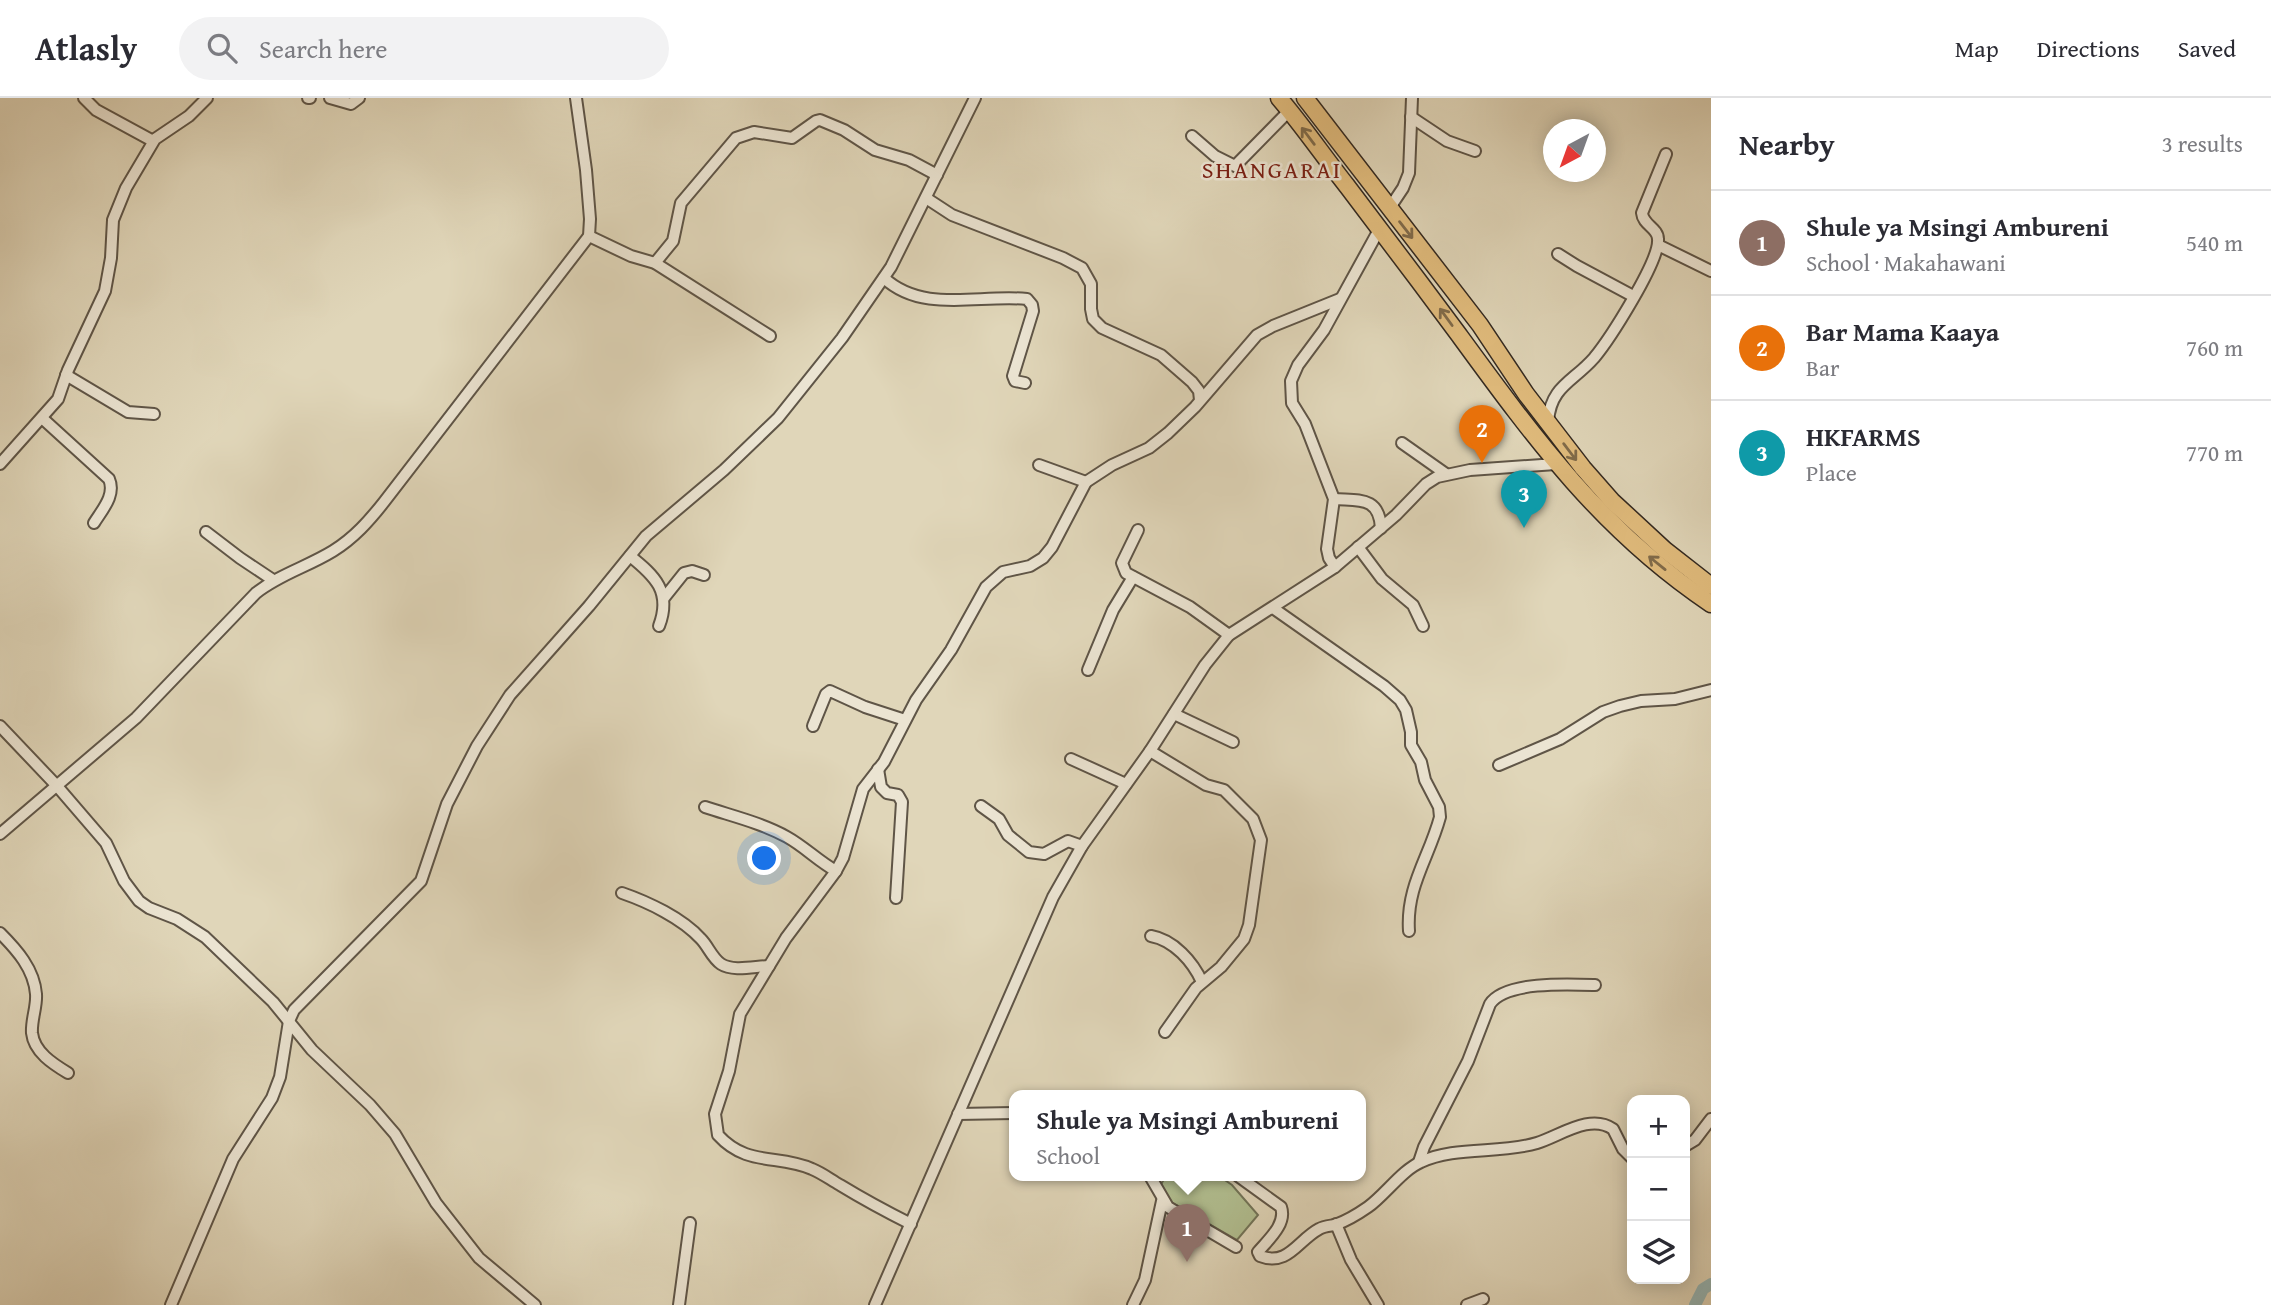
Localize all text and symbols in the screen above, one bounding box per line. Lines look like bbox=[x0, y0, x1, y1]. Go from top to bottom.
search box bbox=[179, 17, 669, 80]
text: Atlasly bbox=[35, 24, 137, 72]
icon: search bbox=[203, 29, 241, 67]
text: Search here bbox=[259, 29, 387, 68]
text: Map bbox=[1955, 31, 1999, 66]
text: Directions bbox=[2037, 31, 2140, 66]
text: Saved bbox=[2178, 31, 2236, 66]
north arrow bbox=[1543, 119, 1606, 182]
text: Nearby bbox=[1739, 122, 1835, 166]
one-way arrow bbox=[1301, 127, 1316, 145]
text: 3 results bbox=[2162, 127, 2243, 160]
district label: SHANGARAI bbox=[1202, 152, 1342, 187]
text: Shule ya Msingi Ambureni bbox=[1806, 207, 2109, 246]
one-way arrow bbox=[1398, 220, 1413, 239]
text: 1 bbox=[1756, 226, 1768, 259]
text: 540 m bbox=[2186, 226, 2243, 259]
text: School · Makahawani bbox=[1806, 246, 2006, 279]
one-way arrow bbox=[1438, 308, 1453, 326]
text: Bar Mama Kaaya bbox=[1806, 312, 1999, 351]
text: 2 bbox=[1756, 331, 1768, 364]
text: 760 m bbox=[2186, 331, 2243, 364]
text: Bar bbox=[1806, 351, 1839, 384]
pin: 2 bbox=[1459, 405, 1505, 463]
text: HKFARMS bbox=[1806, 417, 1921, 456]
text: 3 bbox=[1756, 436, 1768, 469]
text: 770 m bbox=[2186, 436, 2243, 469]
one-way arrow bbox=[1563, 442, 1578, 461]
text: Place bbox=[1806, 456, 1857, 489]
pin: 3 bbox=[1501, 470, 1547, 528]
one-way arrow bbox=[1648, 555, 1666, 571]
your location bbox=[747, 841, 781, 875]
popup bbox=[1009, 1090, 1366, 1181]
map controls bbox=[1627, 1095, 1690, 1284]
button: + bbox=[1627, 1095, 1690, 1158]
text: Shule ya Msingi Ambureni bbox=[1036, 1100, 1339, 1139]
text: School bbox=[1036, 1139, 1100, 1172]
button: − bbox=[1627, 1158, 1690, 1221]
pin: 1 bbox=[1164, 1204, 1210, 1262]
button: layers bbox=[1627, 1221, 1690, 1284]

